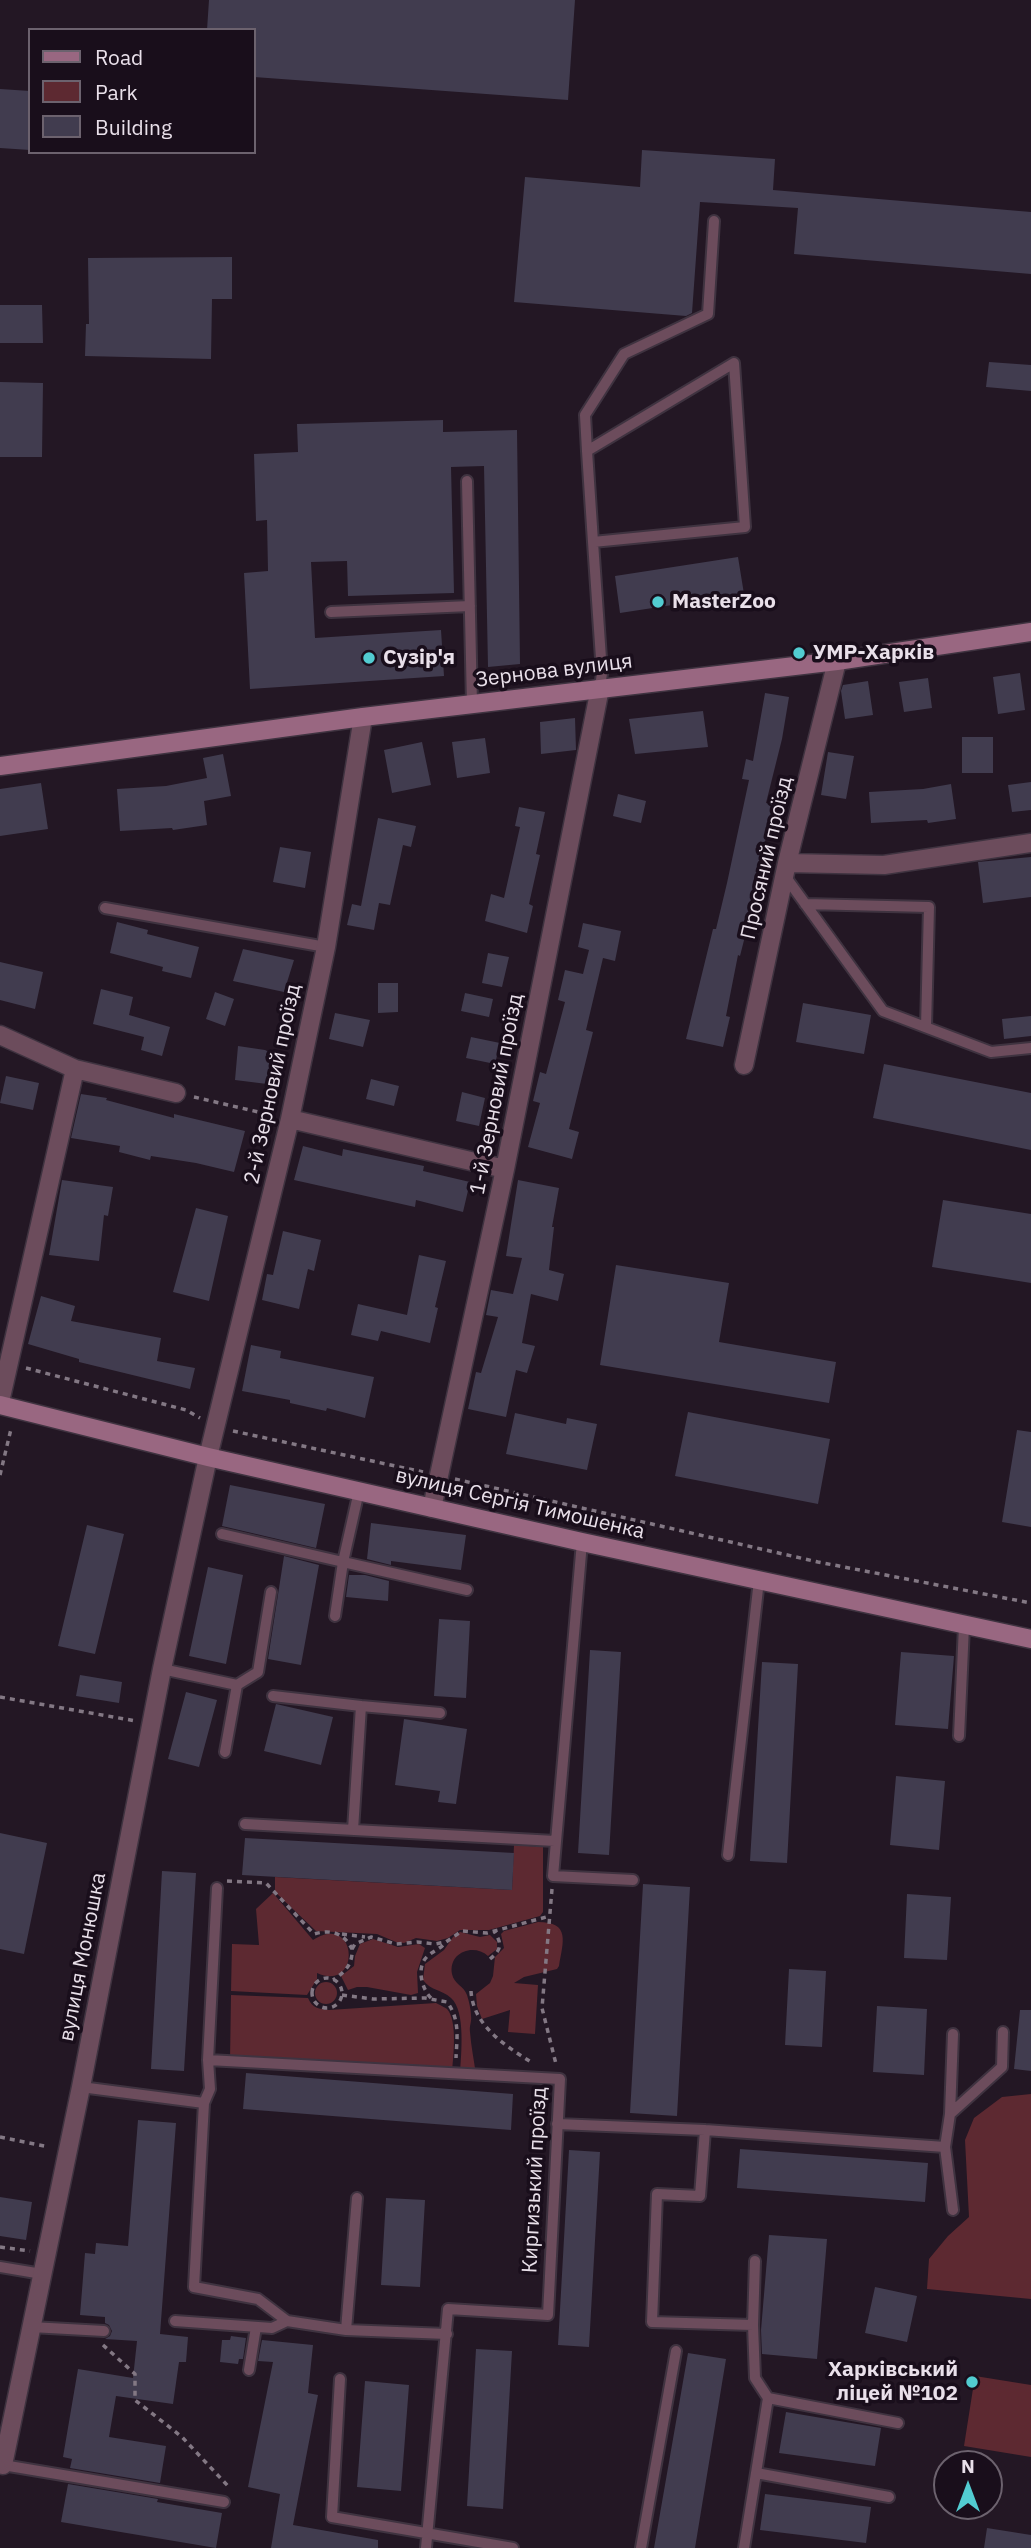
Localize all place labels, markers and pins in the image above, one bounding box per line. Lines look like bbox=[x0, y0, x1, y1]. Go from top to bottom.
place label: MasterZoo bbox=[672, 589, 776, 615]
marker: MasterZoo bbox=[650, 594, 666, 610]
place label: УМР-Харків bbox=[813, 640, 934, 666]
place label: Сузір'я bbox=[383, 645, 455, 671]
marker: УМР-Харків bbox=[791, 645, 807, 661]
marker: Сузір'я bbox=[361, 650, 377, 666]
place label: Харківський ліцей №102 bbox=[828, 2357, 958, 2407]
marker: Харківський ліцей №102 bbox=[964, 2374, 980, 2390]

